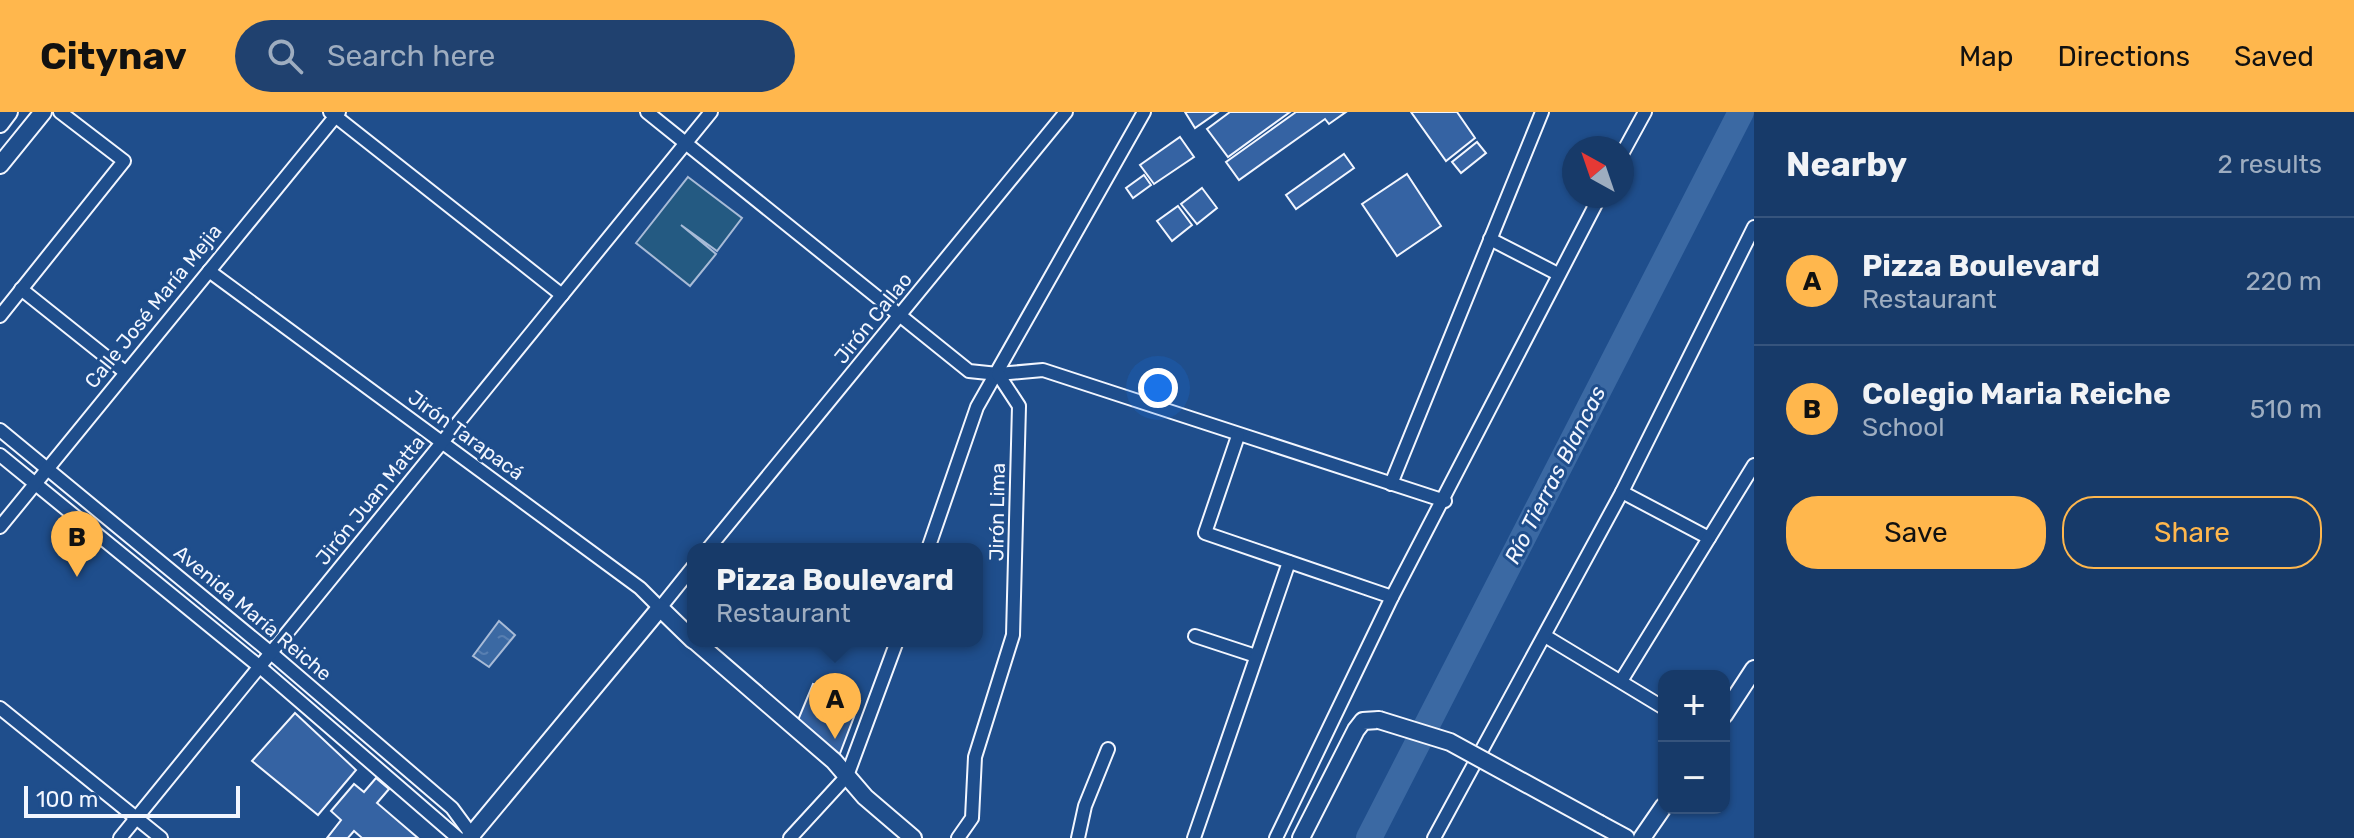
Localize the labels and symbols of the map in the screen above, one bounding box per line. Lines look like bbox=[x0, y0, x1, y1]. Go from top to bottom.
north arrow bbox=[1562, 136, 1634, 208]
street label: Calle José María Mejia bbox=[79, 219, 227, 393]
street label: Jirón Callao bbox=[829, 268, 917, 368]
your location bbox=[1138, 368, 1178, 408]
water label: Río Tierras Blancas bbox=[1498, 382, 1612, 568]
street label: Jirón Tarapacá bbox=[403, 385, 529, 485]
street label: Jirón Juan Matta bbox=[310, 430, 430, 570]
street label: Jirón Lima bbox=[984, 463, 1010, 561]
pin: B bbox=[51, 511, 103, 577]
street label: Avenida María Reiche bbox=[169, 540, 337, 686]
pin: A bbox=[809, 673, 861, 739]
scale bar bbox=[24, 782, 240, 818]

